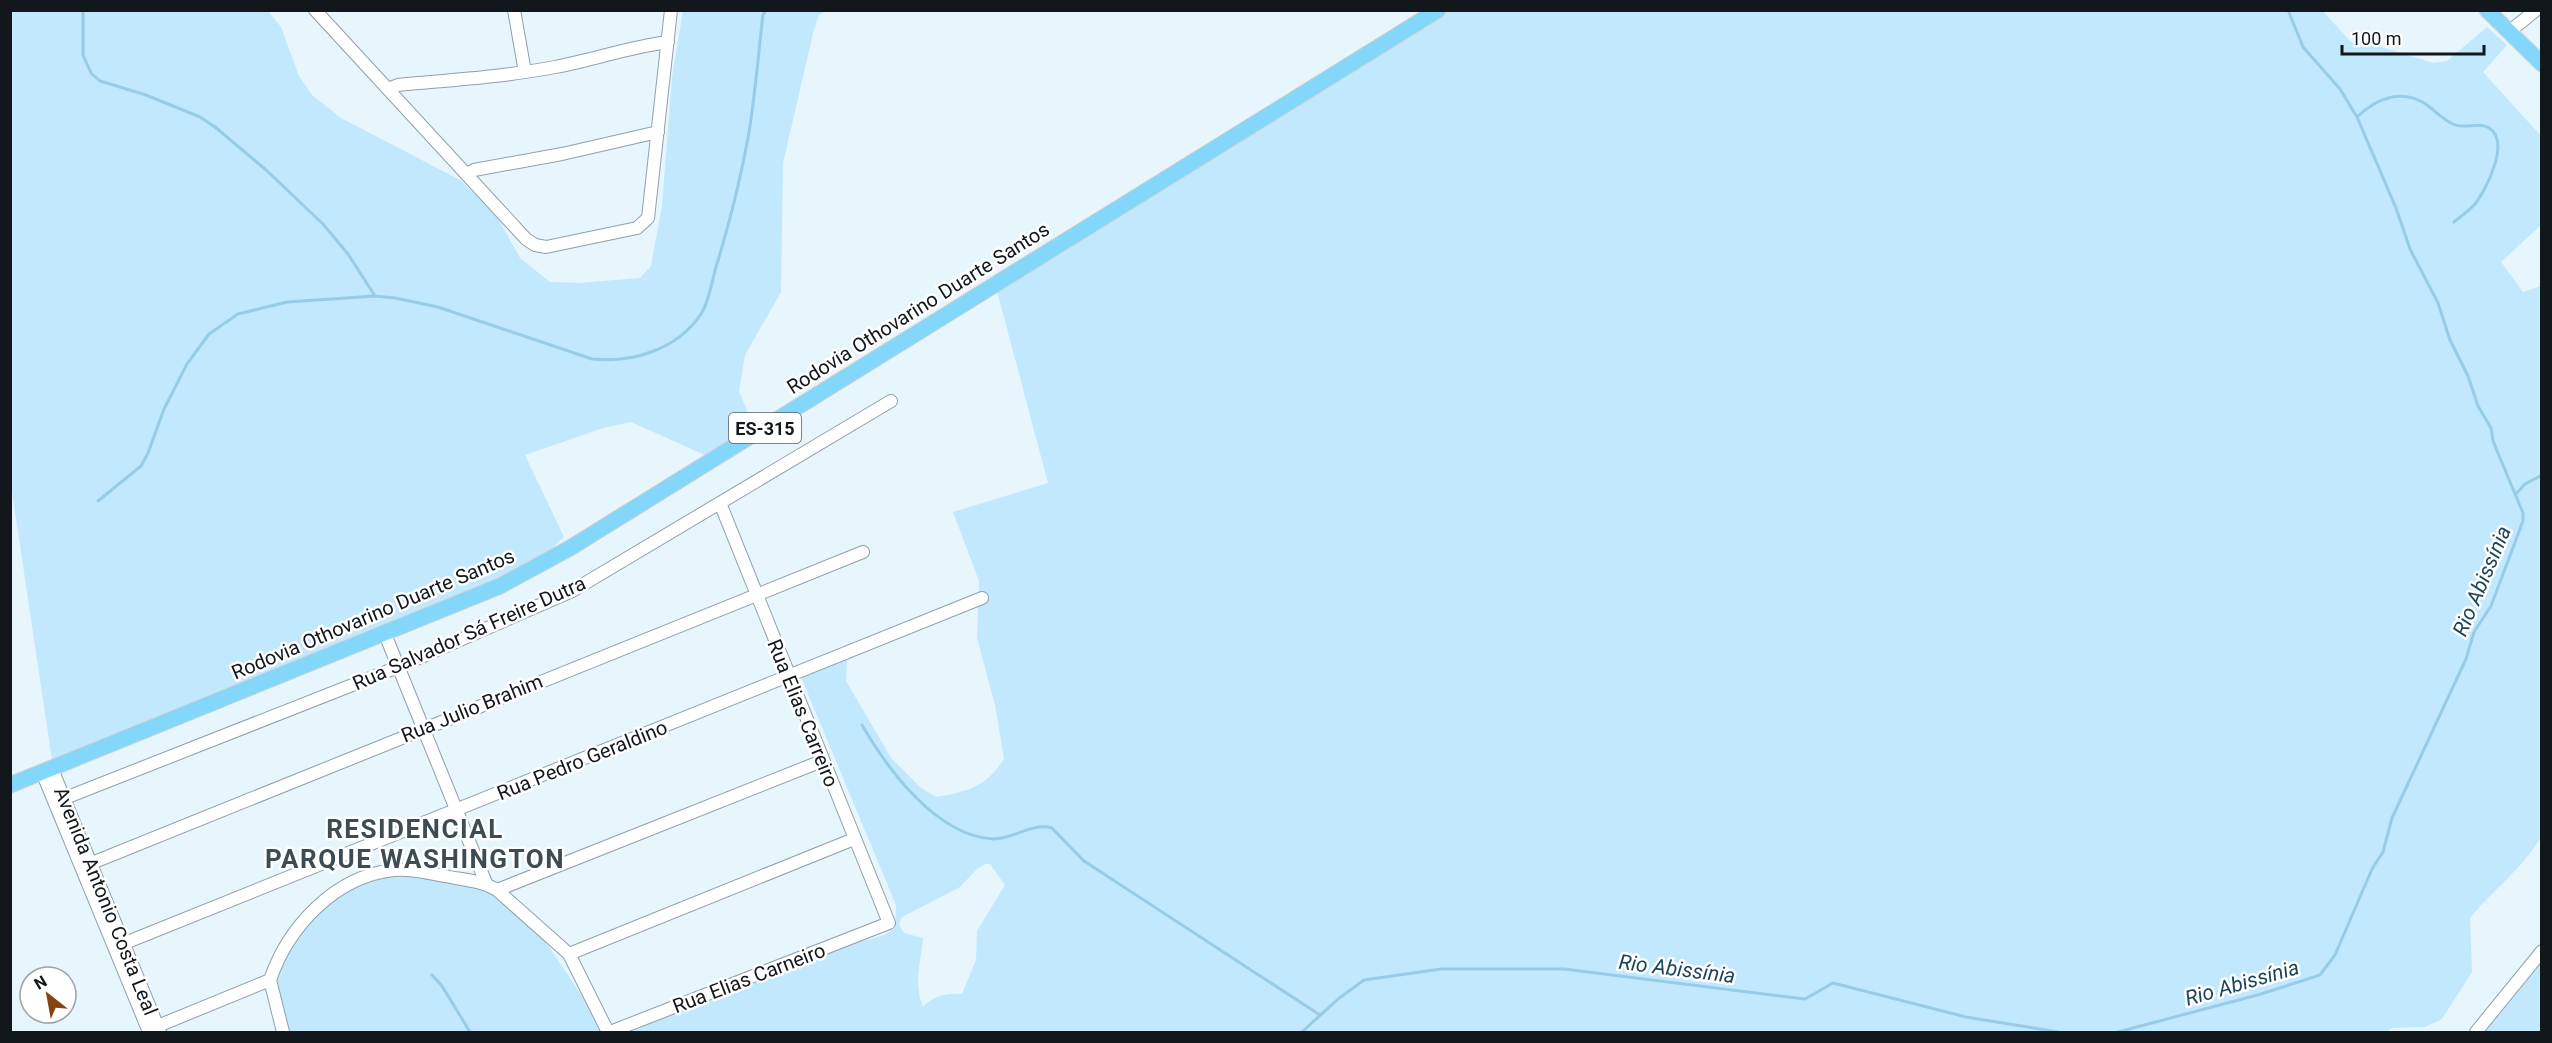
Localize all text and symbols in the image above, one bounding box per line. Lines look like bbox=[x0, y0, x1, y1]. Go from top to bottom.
scale bar bbox=[2342, 18, 2484, 56]
text: 100 m bbox=[2351, 28, 2402, 49]
street label: Rodovia Othovarino Duarte Santos bbox=[782, 217, 1054, 399]
road number: ES-315 bbox=[729, 413, 801, 443]
water label: Rio Abissínia bbox=[2448, 522, 2516, 640]
street label: Rodovia Othovarino Duarte Santos bbox=[228, 543, 518, 685]
street label: Rua Salvador Sá Freire Dutra bbox=[349, 571, 589, 695]
street label: Rua Elias Carreiro bbox=[762, 636, 844, 790]
street label: Rua Julio Brahim bbox=[398, 669, 546, 747]
street label: Rua Pedro Geraldino bbox=[493, 715, 671, 805]
street label: Avenida Antonio Costa Leal bbox=[49, 783, 163, 1019]
district label: RESIDENCIAL PARQUE WASHINGTON bbox=[265, 814, 565, 874]
street label: Rua Elias Carneiro bbox=[669, 938, 829, 1018]
water label: Rio Abissínia bbox=[1617, 950, 1737, 988]
water label: Rio Abissínia bbox=[2182, 955, 2302, 1011]
north arrow bbox=[18, 965, 78, 1025]
text: N bbox=[31, 972, 50, 994]

